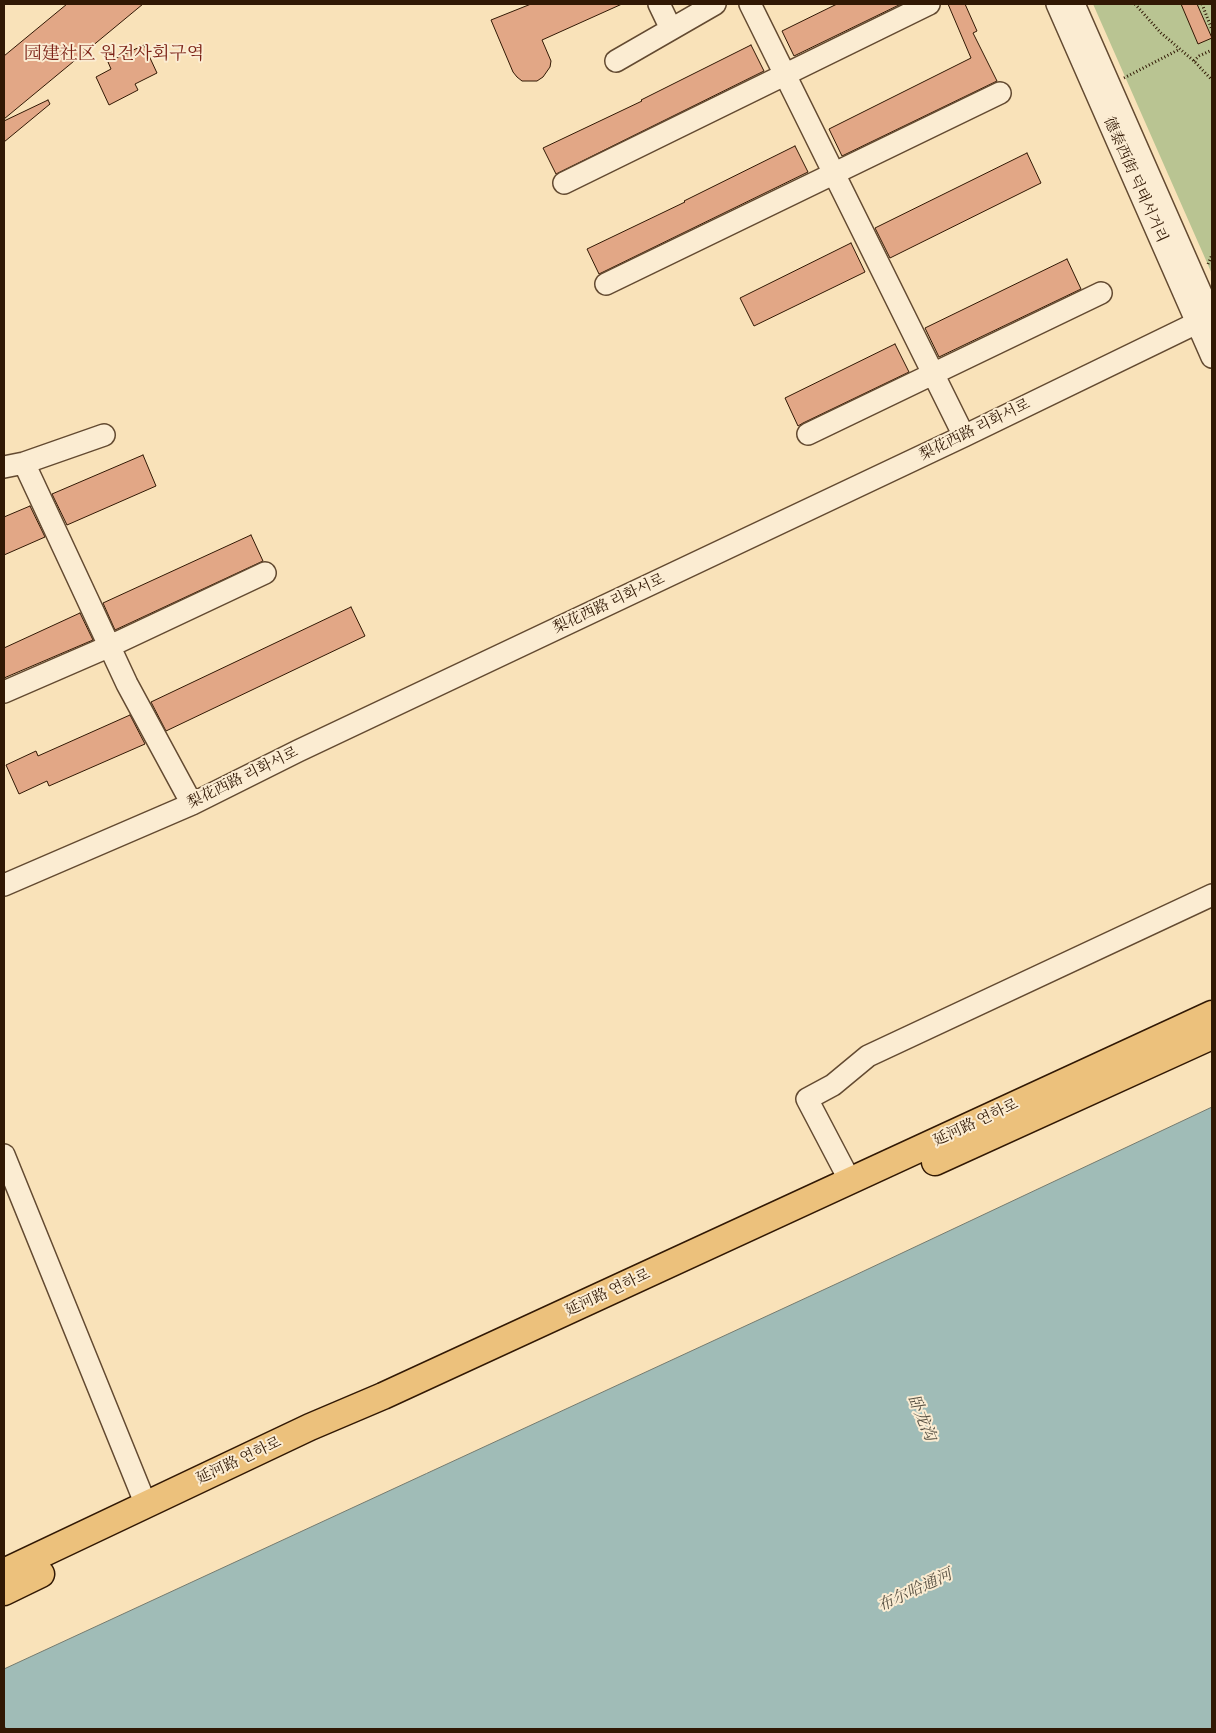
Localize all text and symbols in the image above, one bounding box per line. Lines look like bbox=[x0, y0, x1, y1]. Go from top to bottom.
district label: 园建社区 원건사회구역 bbox=[24, 43, 204, 65]
street label: 德泰西街 덕태서거리 bbox=[1099, 114, 1171, 246]
street label: 梨花西路 리화서로 bbox=[917, 395, 1033, 465]
street label: 梨花西路 리화서로 bbox=[550, 570, 668, 638]
street label: 梨花西路 리화서로 bbox=[185, 743, 301, 813]
street label: 延河路 연하로 bbox=[931, 1095, 1021, 1151]
street label: 延河路 연하로 bbox=[563, 1265, 653, 1321]
water label: 卧龙沟 bbox=[903, 1392, 939, 1444]
street label: 延河路 연하로 bbox=[194, 1433, 284, 1489]
water label: 布尔哈通河 bbox=[875, 1565, 955, 1617]

